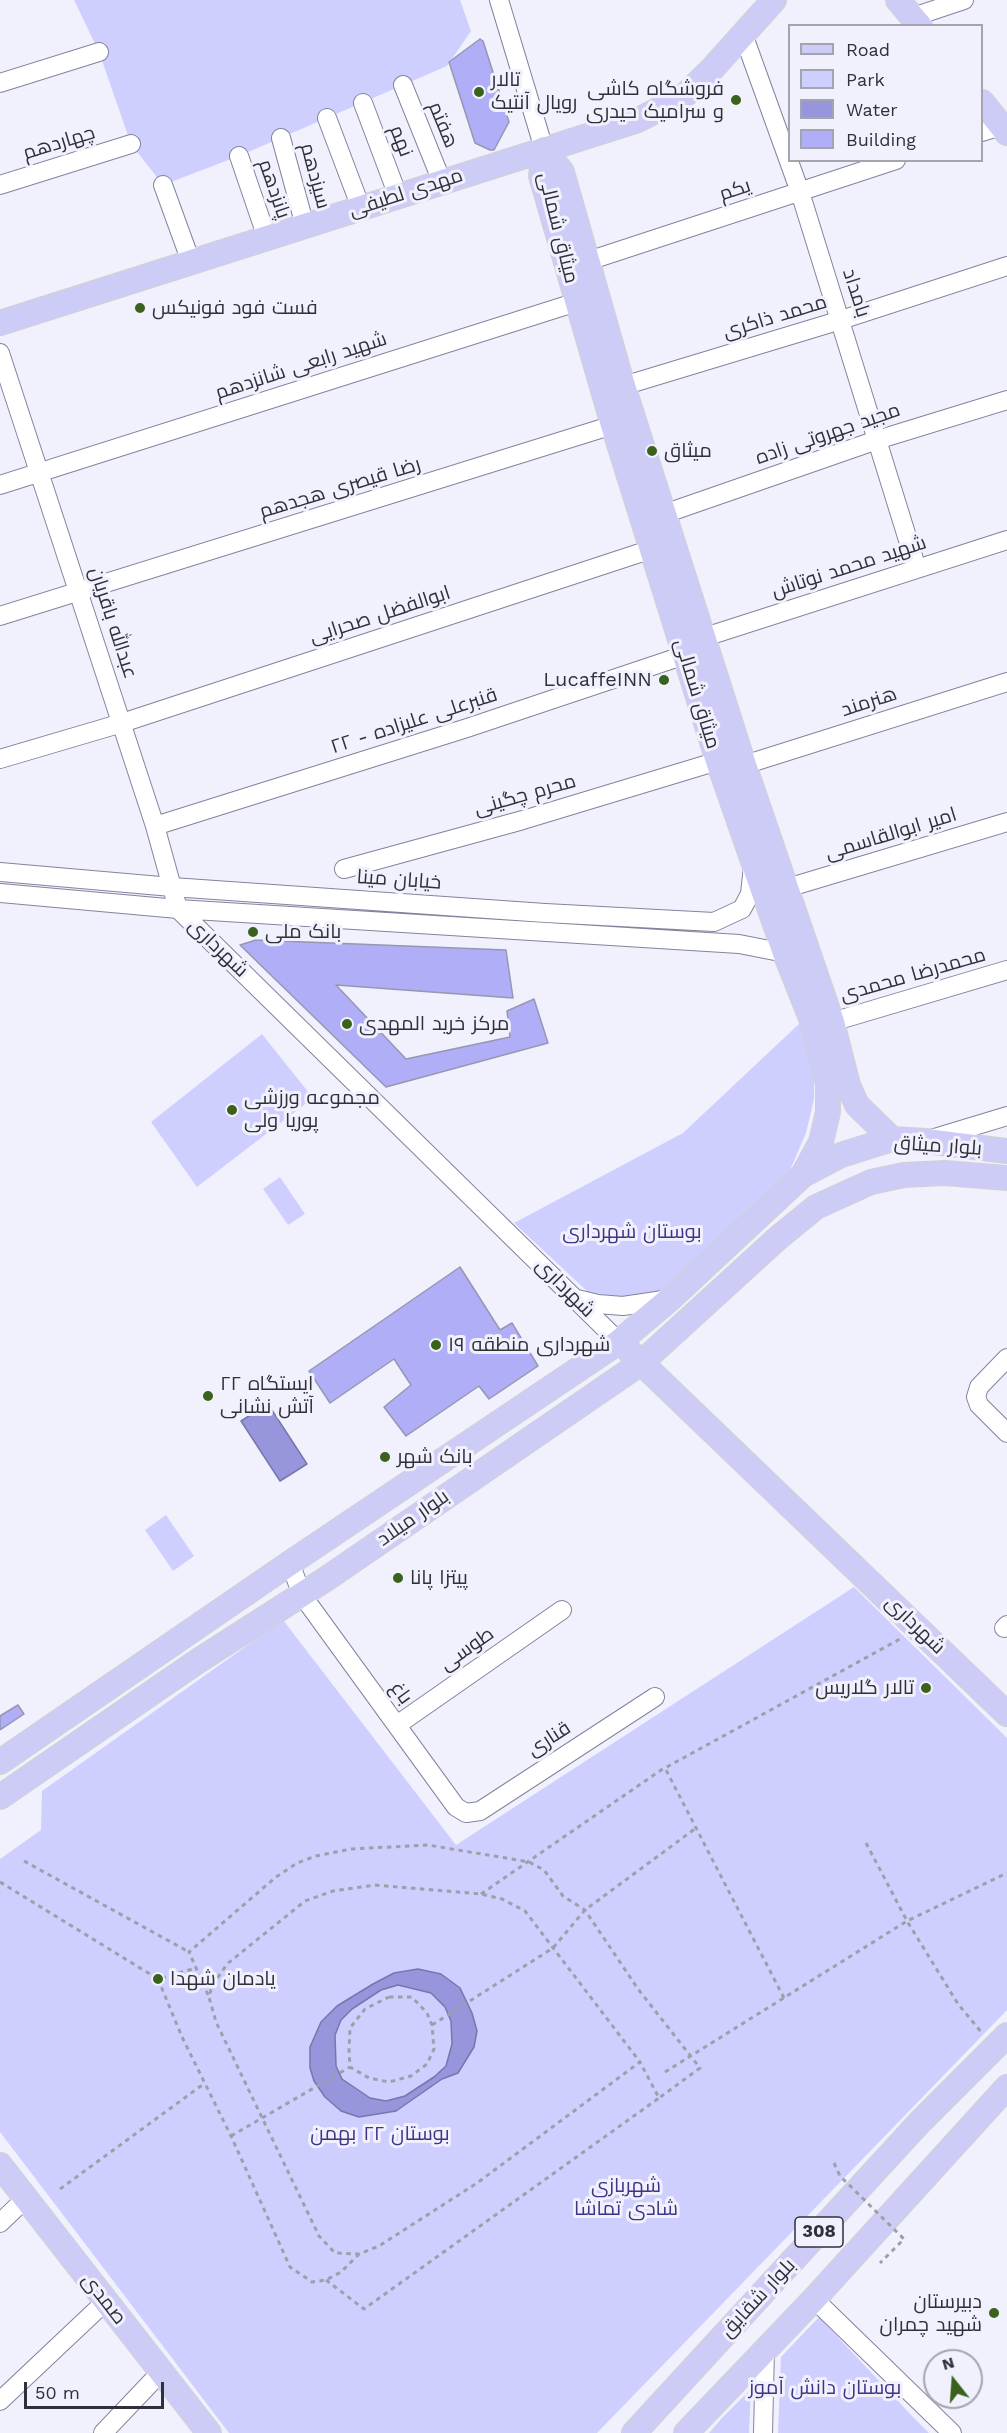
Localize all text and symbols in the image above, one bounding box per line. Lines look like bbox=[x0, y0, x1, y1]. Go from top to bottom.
legend bbox=[788, 24, 983, 162]
text: Road bbox=[846, 39, 890, 60]
place label: تالار رویال آنتیک bbox=[491, 68, 577, 115]
text: Park bbox=[846, 69, 885, 90]
place label: فروشگاه کاشی و سرامیک حیدری bbox=[586, 77, 724, 124]
marker: تالار رویال آنتیک bbox=[472, 85, 486, 99]
marker: فروشگاه کاشی و سرامیک حیدری bbox=[729, 93, 743, 107]
street label: هفتم bbox=[423, 98, 463, 152]
text: Water bbox=[846, 99, 898, 120]
street label: چهاردهم bbox=[20, 121, 98, 165]
street label: نهم bbox=[384, 122, 418, 160]
text: Building bbox=[846, 129, 916, 150]
street label: سیزدهم bbox=[295, 140, 335, 212]
street label: پانزدهم bbox=[253, 156, 295, 222]
street label: مهدی لطیفی bbox=[346, 163, 466, 223]
street label: میثاق شمالی bbox=[533, 170, 583, 286]
street label: یکم bbox=[716, 174, 754, 206]
street label: بامداد bbox=[837, 266, 875, 320]
street label: محمد ذاکری bbox=[720, 290, 830, 344]
place label: فست فود فونیکس bbox=[152, 296, 318, 320]
marker: فست فود فونیکس bbox=[133, 301, 147, 315]
street label: شهید رابعی شانزدهم bbox=[212, 327, 390, 405]
street label: مجید جهروتی زاده bbox=[753, 398, 903, 470]
place label: میثاق bbox=[664, 439, 712, 463]
marker: میثاق bbox=[645, 444, 659, 458]
street label: رضا قیصری هجدهم bbox=[256, 452, 424, 524]
street label: شهید محمد نوتاش bbox=[769, 531, 929, 603]
street label: عبدالله باقریان bbox=[84, 564, 142, 682]
street label: ابوالفضل صحرایی bbox=[307, 581, 453, 649]
street label: میثاق شمالی bbox=[669, 636, 725, 752]
place label: LucaffeINN bbox=[543, 668, 652, 692]
marker: LucaffeINN bbox=[657, 673, 671, 687]
street label: هنرمند bbox=[838, 682, 900, 722]
street label: قنبرعلی علیزاده - ۲۲ bbox=[328, 683, 500, 759]
street label: محرم چگینی bbox=[471, 769, 579, 821]
street label: امیر ابوالقاسمی bbox=[822, 803, 960, 865]
street label: خیابان مینا bbox=[356, 865, 442, 895]
street label: شهرداری bbox=[183, 914, 253, 982]
place label: بانک ملی bbox=[265, 920, 341, 944]
marker: بانک ملی bbox=[246, 925, 260, 939]
street label: محمدرضا محمدی bbox=[837, 943, 989, 1007]
place label: مرکز خرید المهدی bbox=[359, 1012, 509, 1036]
marker: مرکز خرید المهدی bbox=[340, 1017, 354, 1031]
place label: مجموعه ورزشی پوریا ولی bbox=[244, 1086, 380, 1133]
marker: مجموعه ورزشی پوریا ولی bbox=[225, 1103, 239, 1117]
street label: بلوار میثاق bbox=[893, 1131, 983, 1161]
park label: بوستان شهرداری bbox=[562, 1220, 702, 1244]
street label: شهرداری bbox=[530, 1253, 600, 1323]
place label: شهرداری منطقه ۱۹ bbox=[448, 1333, 610, 1357]
marker: شهرداری منطقه ۱۹ bbox=[429, 1338, 443, 1352]
place label: ایستگاه ۲۲ آتش نشانی bbox=[220, 1372, 314, 1419]
marker: ایستگاه ۲۲ آتش نشانی bbox=[201, 1389, 215, 1403]
place label: بانک شهر bbox=[397, 1445, 472, 1469]
marker: بانک شهر bbox=[378, 1450, 392, 1464]
street label: بلوار میلاد bbox=[372, 1485, 454, 1551]
place label: پیتزا پانا bbox=[410, 1566, 468, 1590]
marker: پیتزا پانا bbox=[391, 1571, 405, 1585]
street label: شهرداری bbox=[880, 1591, 950, 1659]
street label: طوسی bbox=[435, 1622, 499, 1676]
place label: تالار گلاریس bbox=[815, 1676, 914, 1700]
street label: باغ bbox=[385, 1677, 417, 1709]
marker: تالار گلاریس bbox=[919, 1681, 933, 1695]
street label: قناری bbox=[523, 1716, 575, 1762]
place label: یادمان شهدا bbox=[170, 1967, 276, 1991]
marker: یادمان شهدا bbox=[151, 1972, 165, 1986]
park label: بوستان ۲۲ بهمن bbox=[310, 2122, 450, 2146]
park label: شهربازی شادی تماشا bbox=[574, 2174, 678, 2221]
road number: 308 bbox=[795, 2217, 843, 2247]
street label: بلوار شقایق bbox=[715, 2254, 801, 2342]
street label: صمدی bbox=[77, 2269, 131, 2329]
place label: دبیرستان شهید چمران bbox=[880, 2290, 982, 2337]
marker: دبیرستان شهید چمران bbox=[987, 2306, 1001, 2320]
north arrow bbox=[923, 2349, 983, 2409]
text: N bbox=[940, 2352, 957, 2374]
scale bar bbox=[27, 2370, 166, 2408]
park label: بوستان دانش آموز bbox=[749, 2376, 901, 2400]
text: 50 m bbox=[35, 2382, 80, 2403]

